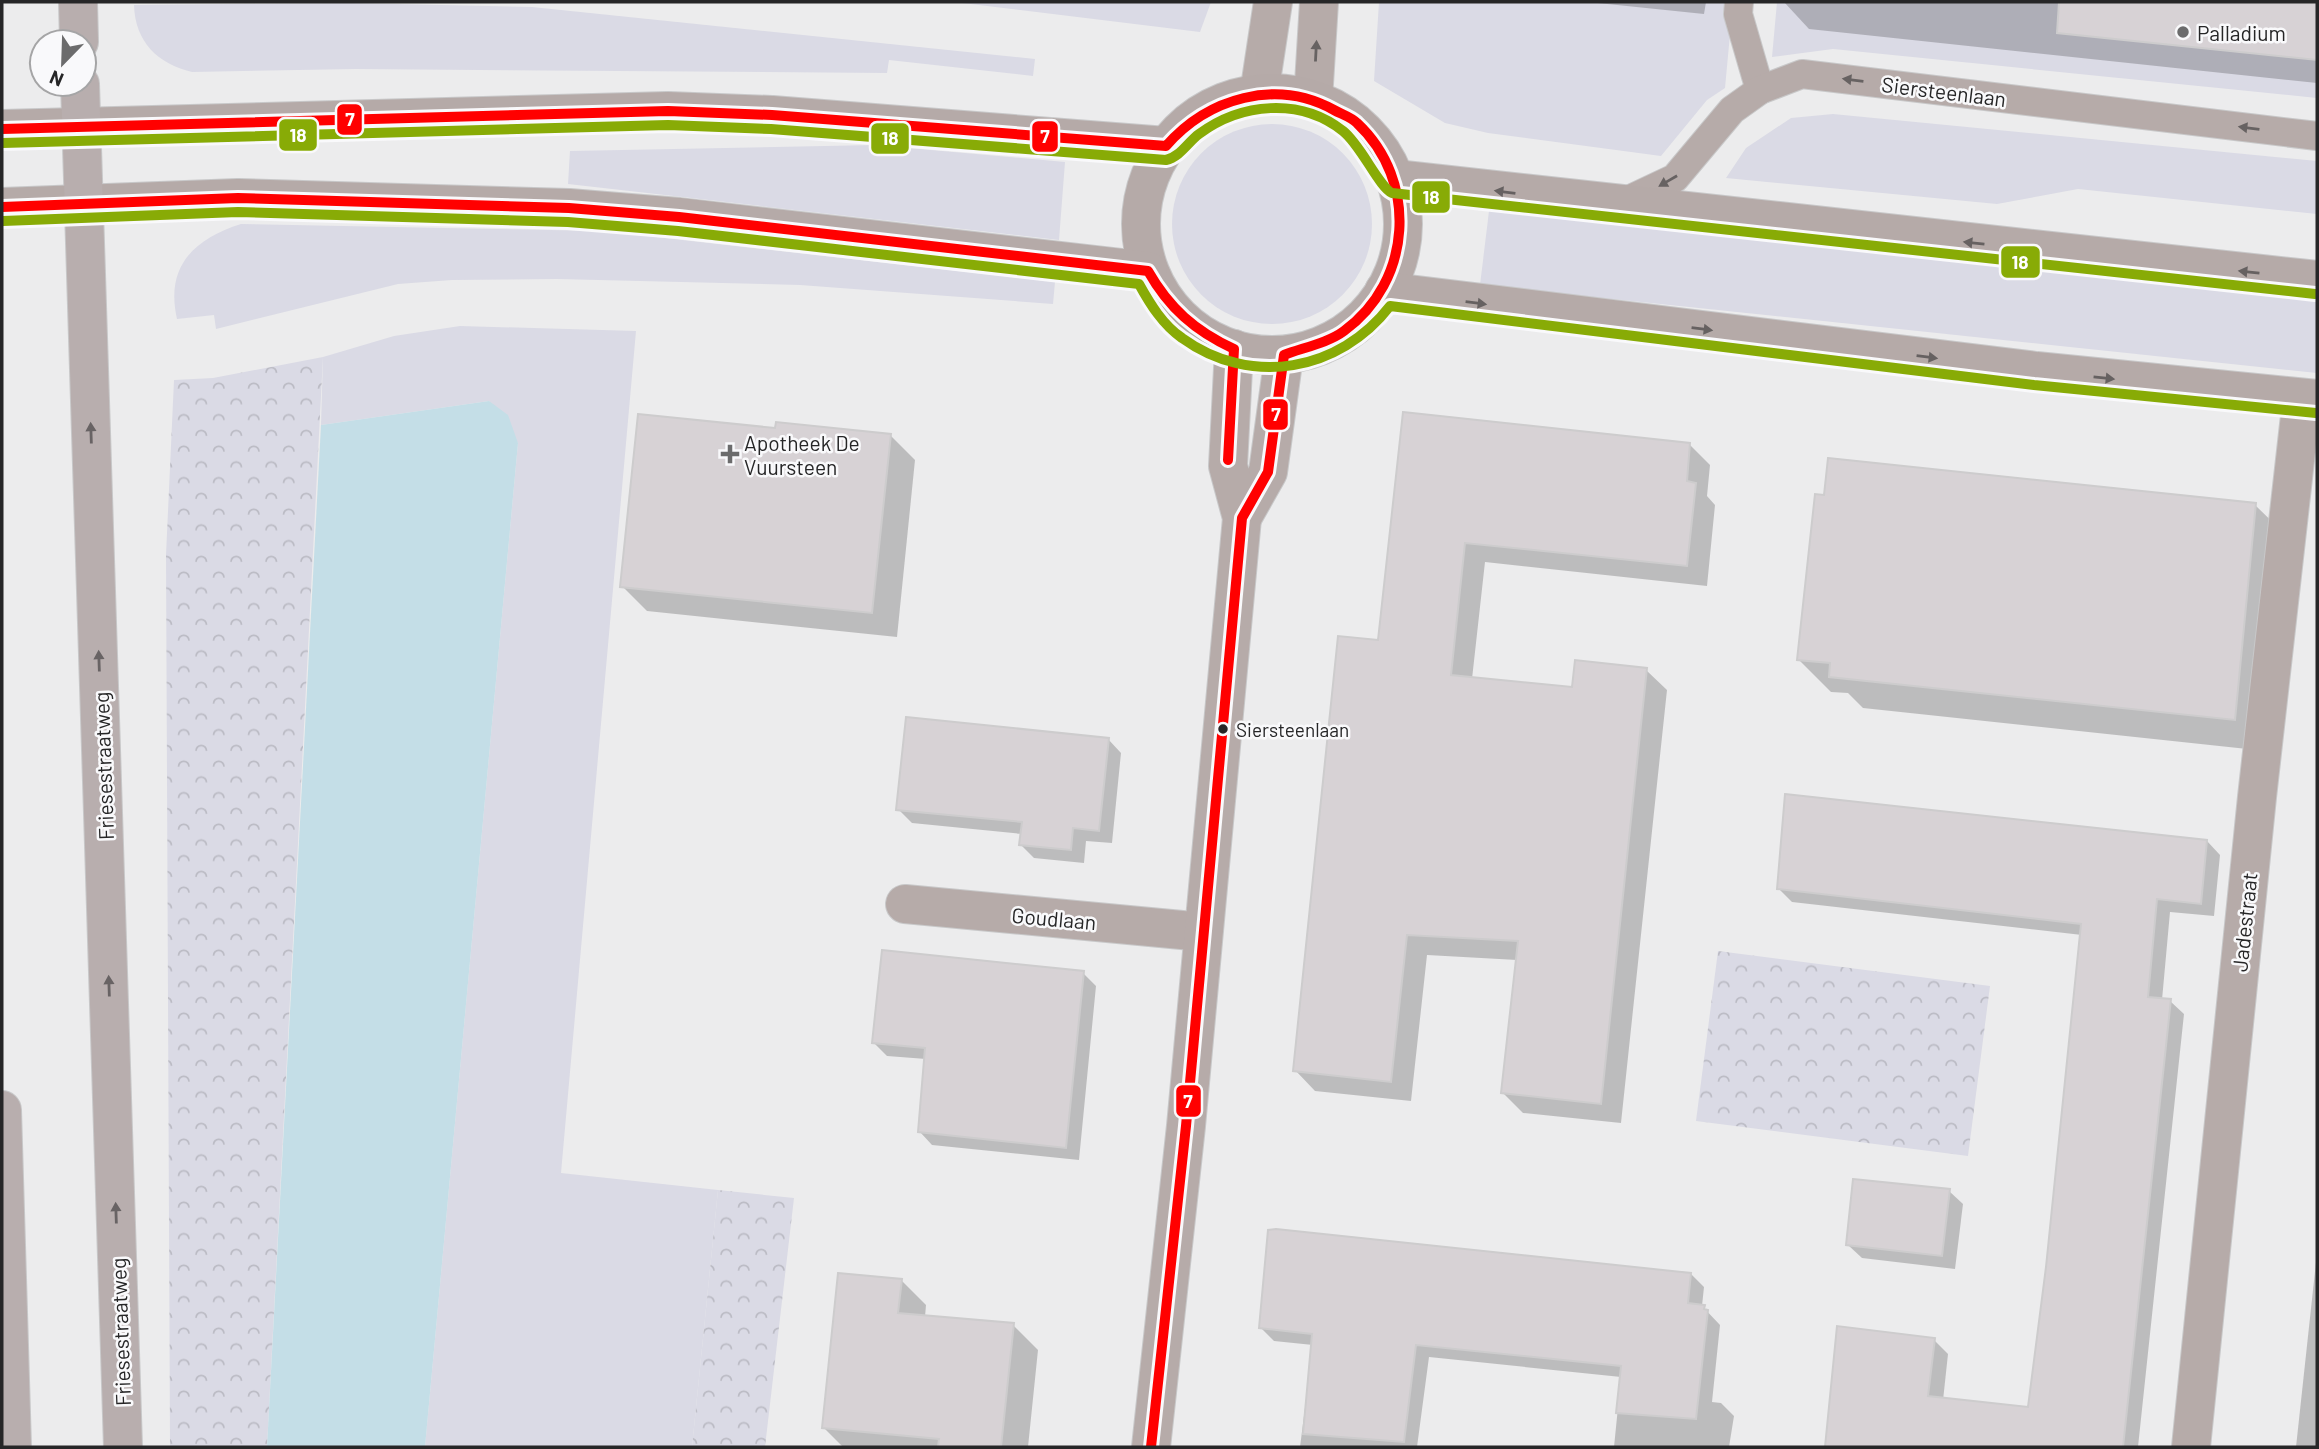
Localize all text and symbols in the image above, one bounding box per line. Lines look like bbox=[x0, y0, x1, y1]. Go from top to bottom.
place label: Palladium bbox=[2197, 20, 2286, 45]
marker: Palladium bbox=[2175, 24, 2191, 40]
north arrow bbox=[28, 28, 98, 98]
one-way arrow bbox=[1311, 39, 1322, 61]
text: N bbox=[46, 66, 66, 92]
street label: Siersteenlaan bbox=[1880, 71, 2008, 111]
one-way arrow bbox=[1842, 75, 1864, 86]
line badge: 7 bbox=[336, 103, 363, 136]
text: 7 bbox=[345, 107, 355, 130]
line badge: 18 bbox=[278, 118, 318, 152]
line badge: 7 bbox=[1031, 120, 1059, 153]
line badge: 18 bbox=[870, 122, 910, 155]
one-way arrow bbox=[2238, 122, 2260, 133]
text: 18 bbox=[289, 123, 307, 146]
text: 7 bbox=[1040, 124, 1050, 147]
text: 18 bbox=[881, 126, 899, 149]
one-way arrow bbox=[1658, 175, 1677, 187]
line badge: 18 bbox=[1411, 180, 1451, 214]
text: 18 bbox=[1422, 185, 1440, 208]
one-way arrow bbox=[1494, 186, 1516, 197]
one-way arrow bbox=[1963, 238, 1985, 249]
line badge: 18 bbox=[2000, 245, 2041, 279]
text: 18 bbox=[2011, 250, 2029, 273]
one-way arrow bbox=[2238, 267, 2260, 278]
one-way arrow bbox=[1465, 297, 1487, 308]
one-way arrow bbox=[1691, 324, 1713, 335]
one-way arrow bbox=[1916, 352, 1938, 363]
one-way arrow bbox=[2093, 373, 2115, 384]
line badge: 7 bbox=[1262, 398, 1289, 431]
text: 7 bbox=[1271, 402, 1281, 425]
one-way arrow bbox=[85, 422, 96, 444]
place label: Apotheek De Vuursteen bbox=[744, 430, 860, 479]
marker: Apotheek De Vuursteen bbox=[722, 446, 738, 462]
one-way arrow bbox=[94, 649, 105, 671]
street label: Friesestraatweg bbox=[88, 691, 118, 841]
place label: Siersteenlaan bbox=[1236, 718, 1349, 741]
marker: Siersteenlaan bbox=[1216, 722, 1230, 736]
street label: Jadestraat bbox=[2226, 871, 2262, 973]
street label: Goudlaan bbox=[1011, 902, 1097, 934]
one-way arrow bbox=[104, 975, 115, 997]
line badge: 7 bbox=[1175, 1084, 1202, 1118]
text: 7 bbox=[1183, 1089, 1193, 1112]
one-way arrow bbox=[110, 1202, 122, 1224]
street label: Friesestraatweg bbox=[105, 1257, 135, 1407]

